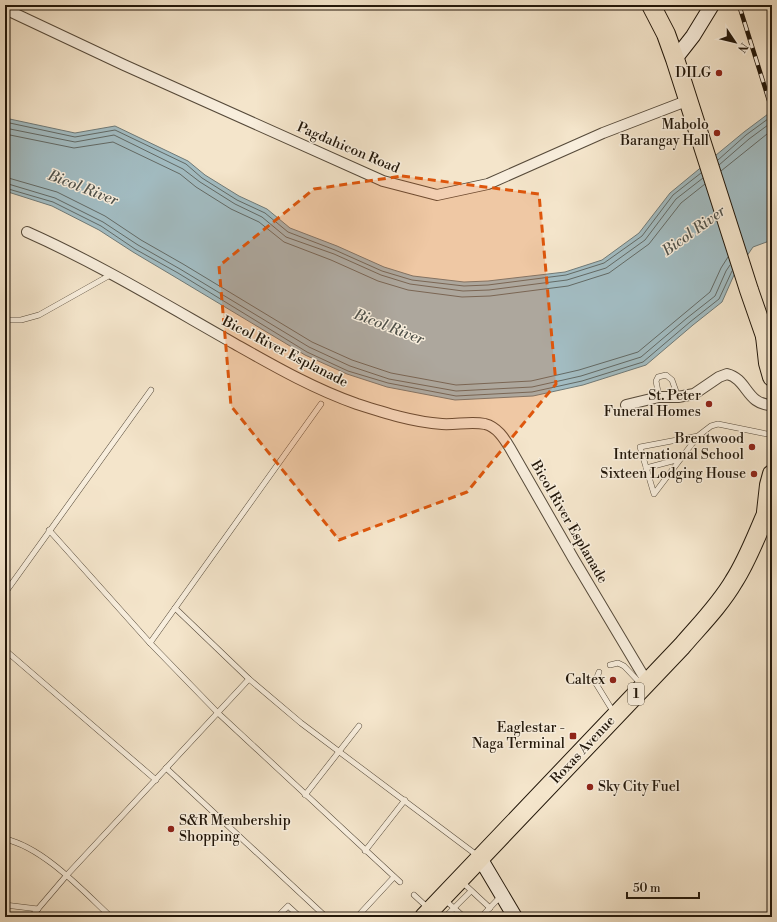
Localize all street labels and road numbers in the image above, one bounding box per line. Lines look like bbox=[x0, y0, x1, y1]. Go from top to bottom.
street label: Pagdahicon Road bbox=[294, 118, 402, 178]
street label: Bicol River Esplanade bbox=[218, 312, 351, 392]
street label: Bicol River Esplanade bbox=[526, 456, 612, 587]
road number: 1 bbox=[628, 683, 644, 705]
street label: Roxas Avenue bbox=[547, 712, 619, 788]

